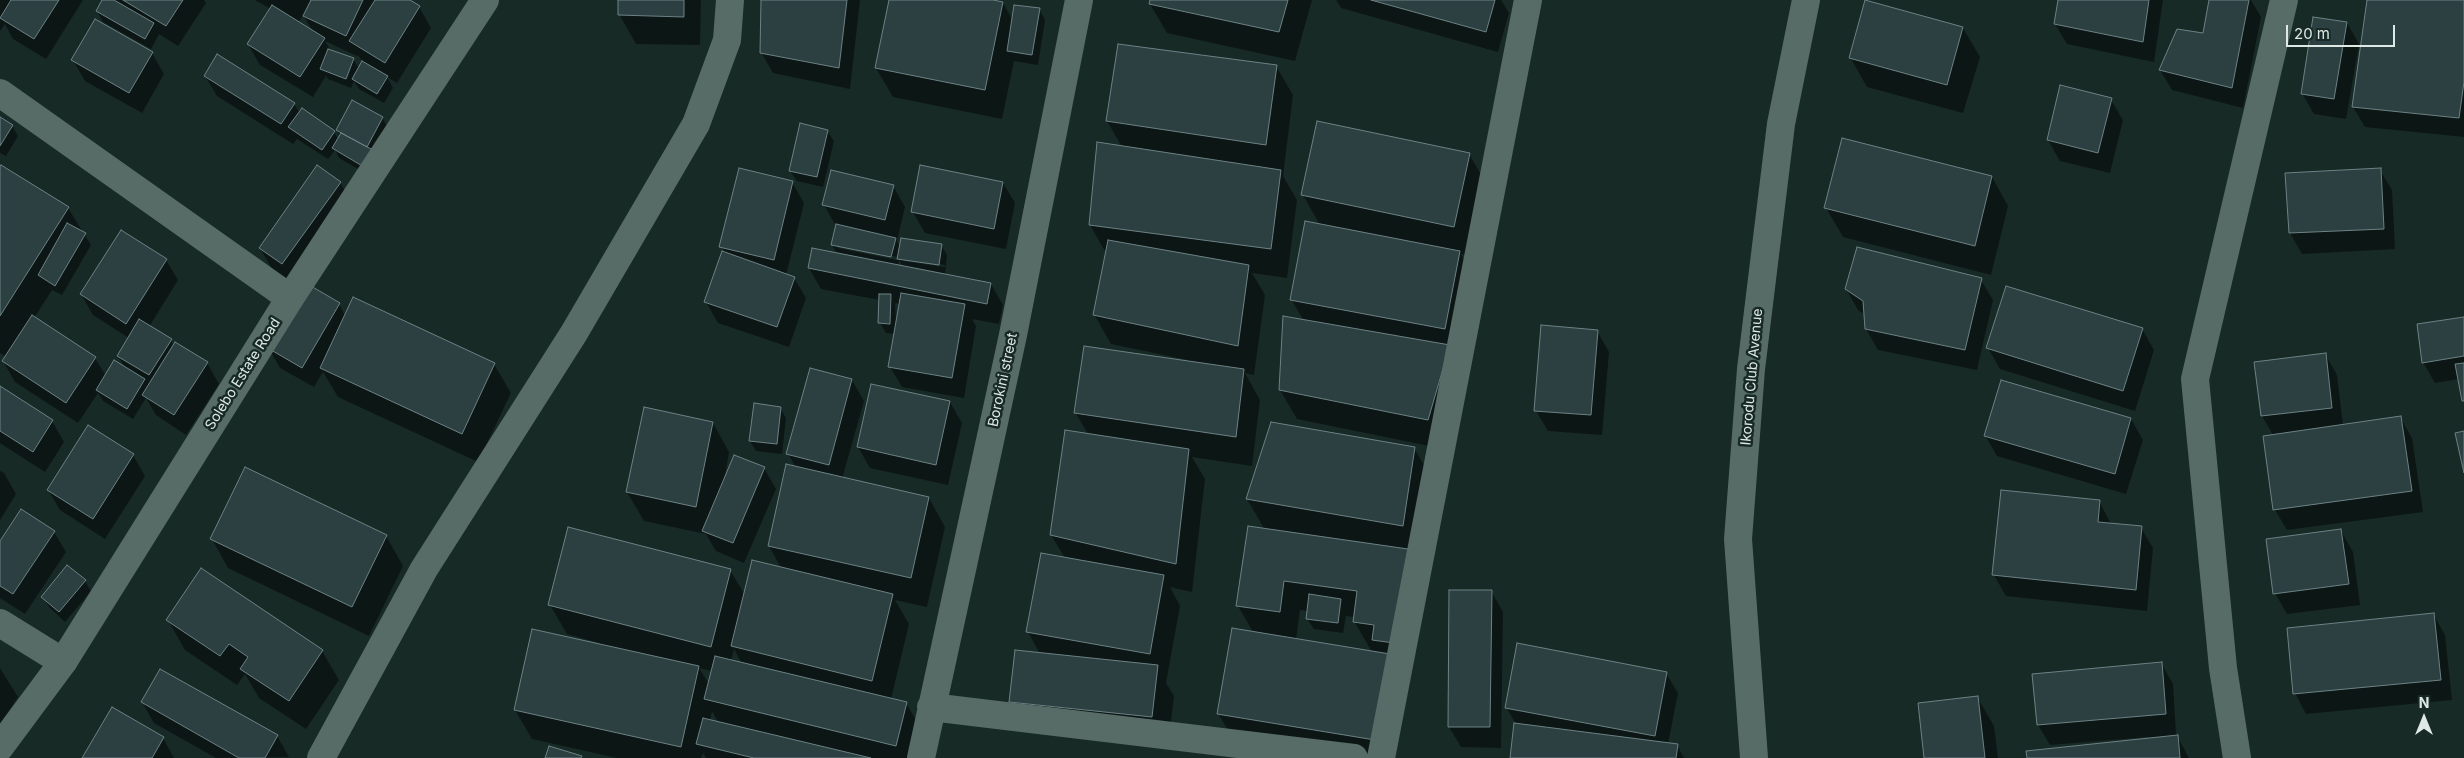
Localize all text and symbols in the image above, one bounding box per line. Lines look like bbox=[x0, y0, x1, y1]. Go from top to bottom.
scale bar bbox=[2289, 15, 2398, 47]
text: 20 m bbox=[2294, 24, 2330, 43]
street label: Ikorodu Club Avenue bbox=[1738, 308, 1766, 446]
street label: Solebo Estate Road bbox=[202, 315, 284, 433]
street label: Borokini street bbox=[985, 332, 1021, 428]
north arrow bbox=[2399, 693, 2449, 743]
text: N bbox=[2419, 694, 2429, 711]

